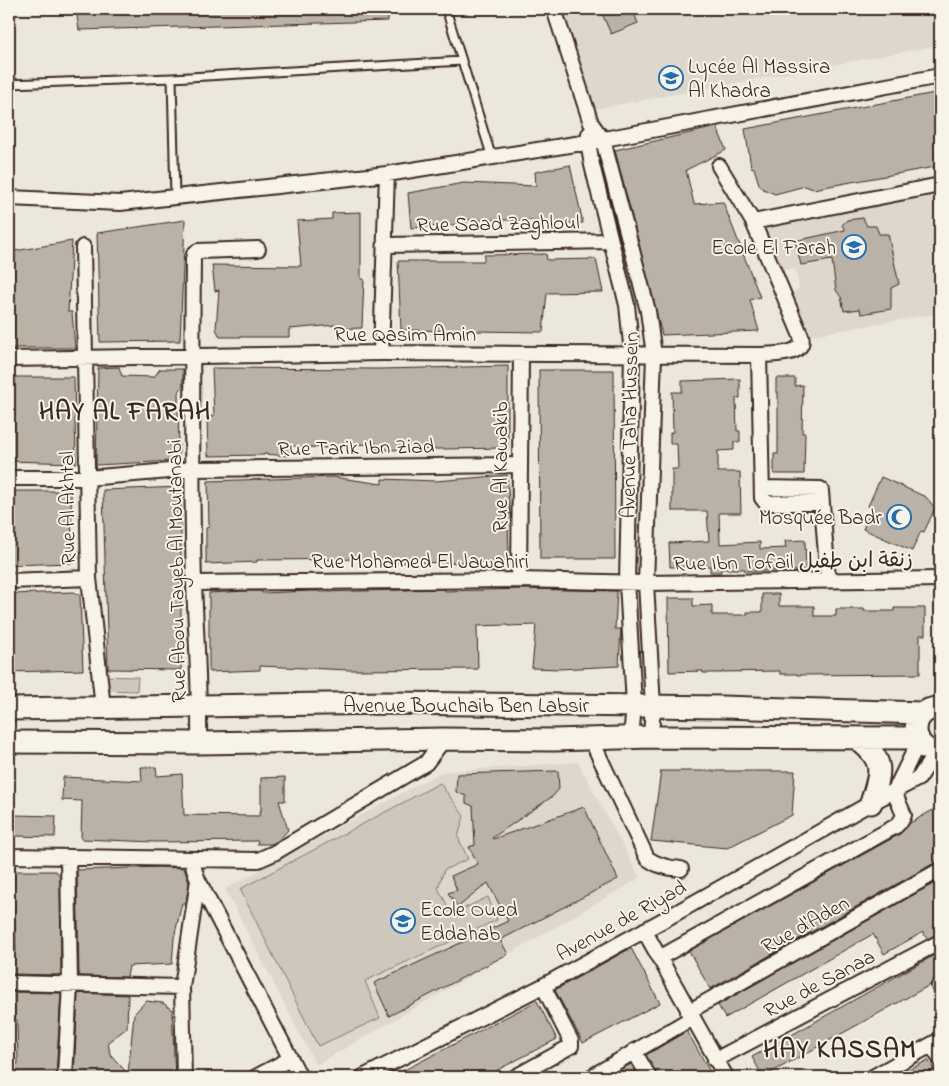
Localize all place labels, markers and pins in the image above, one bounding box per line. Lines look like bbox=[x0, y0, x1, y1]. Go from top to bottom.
place label: Lycée Al Massira Al Khadra bbox=[688, 53, 830, 107]
school or university icon: Lycée Al Massira Al Khadra bbox=[658, 65, 684, 91]
place label: Ecole El Farah bbox=[711, 234, 836, 264]
school or university icon: Ecole El Farah bbox=[841, 234, 867, 260]
place label: Mosquée Badr bbox=[759, 504, 882, 534]
mosque icon: Mosquée Badr bbox=[886, 504, 912, 530]
place label: Ecole Oued Eddahab bbox=[420, 896, 518, 950]
school or university icon: Ecole Oued Eddahab bbox=[390, 908, 416, 934]

